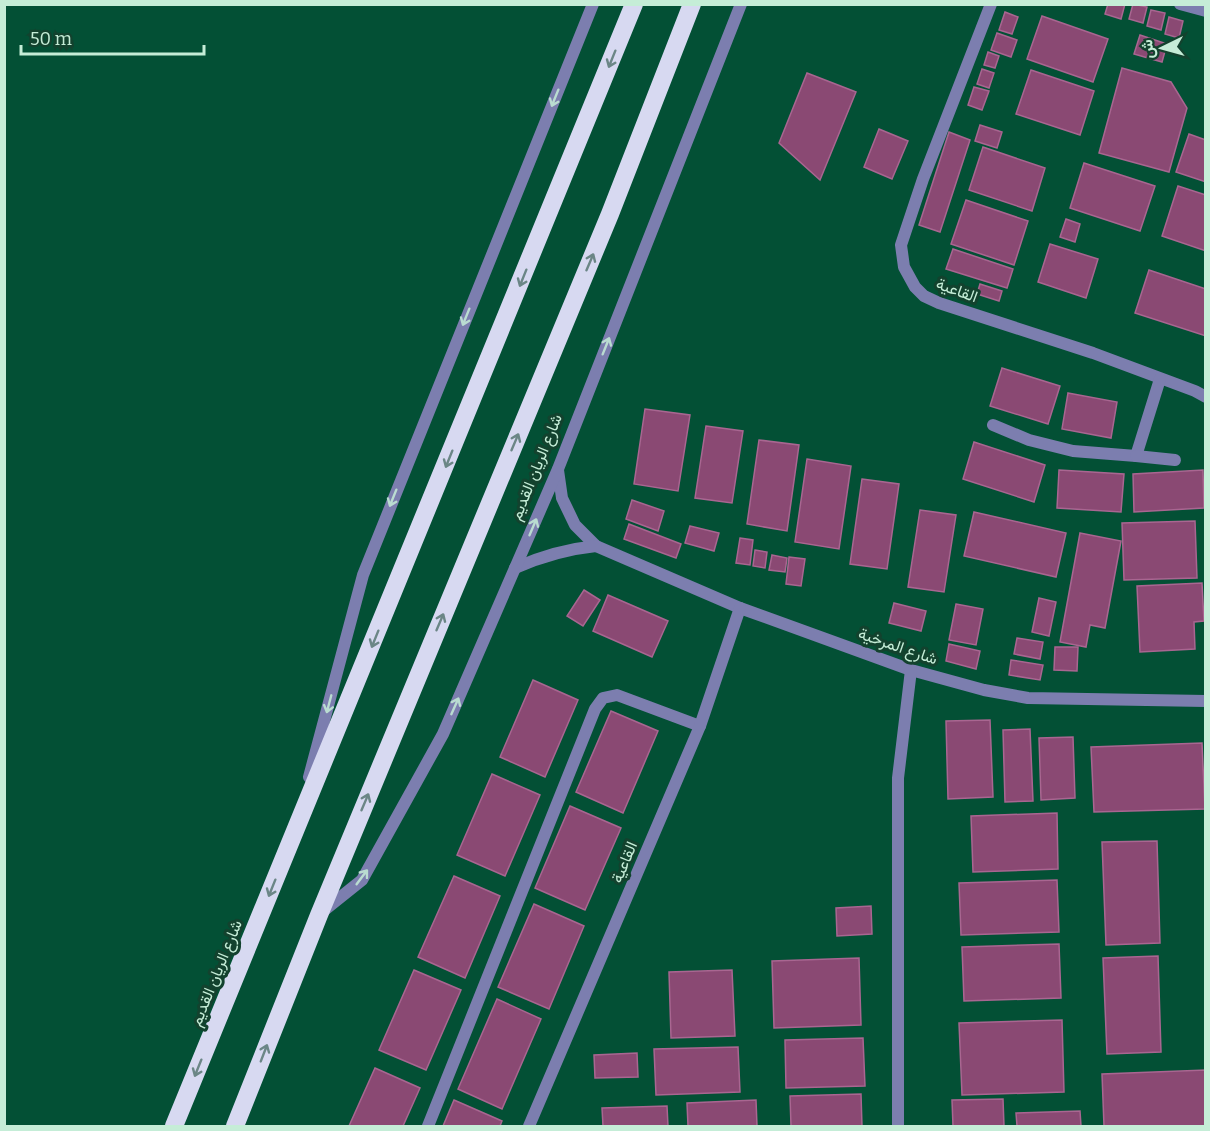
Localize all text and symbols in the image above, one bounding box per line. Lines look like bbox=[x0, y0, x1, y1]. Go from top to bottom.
scale bar bbox=[21, 18, 204, 56]
north arrow bbox=[1132, 18, 1192, 78]
text: 50 m bbox=[30, 28, 72, 50]
text: ش bbox=[1137, 39, 1158, 60]
one-way arrow bbox=[606, 49, 617, 67]
one-way arrow bbox=[549, 88, 560, 107]
one-way arrow bbox=[585, 254, 596, 272]
one-way arrow bbox=[517, 268, 528, 287]
street label: القاعية bbox=[934, 274, 980, 306]
one-way arrow bbox=[460, 308, 471, 326]
one-way arrow bbox=[601, 337, 612, 356]
street label: شارع الريان القديم bbox=[506, 411, 568, 524]
one-way arrow bbox=[510, 434, 521, 452]
one-way arrow bbox=[443, 449, 454, 467]
one-way arrow bbox=[387, 489, 398, 507]
one-way arrow bbox=[528, 518, 539, 536]
one-way arrow bbox=[435, 614, 446, 632]
street label: شارع المرخية bbox=[855, 624, 940, 670]
one-way arrow bbox=[369, 629, 380, 648]
one-way arrow bbox=[323, 694, 334, 713]
one-way arrow bbox=[450, 697, 461, 715]
one-way arrow bbox=[360, 794, 371, 812]
street label: القاعية bbox=[607, 839, 641, 885]
one-way arrow bbox=[356, 869, 369, 885]
one-way arrow bbox=[266, 878, 277, 896]
street label: شارع الريان القديم bbox=[186, 917, 248, 1030]
one-way arrow bbox=[260, 1044, 271, 1062]
one-way arrow bbox=[192, 1058, 203, 1077]

